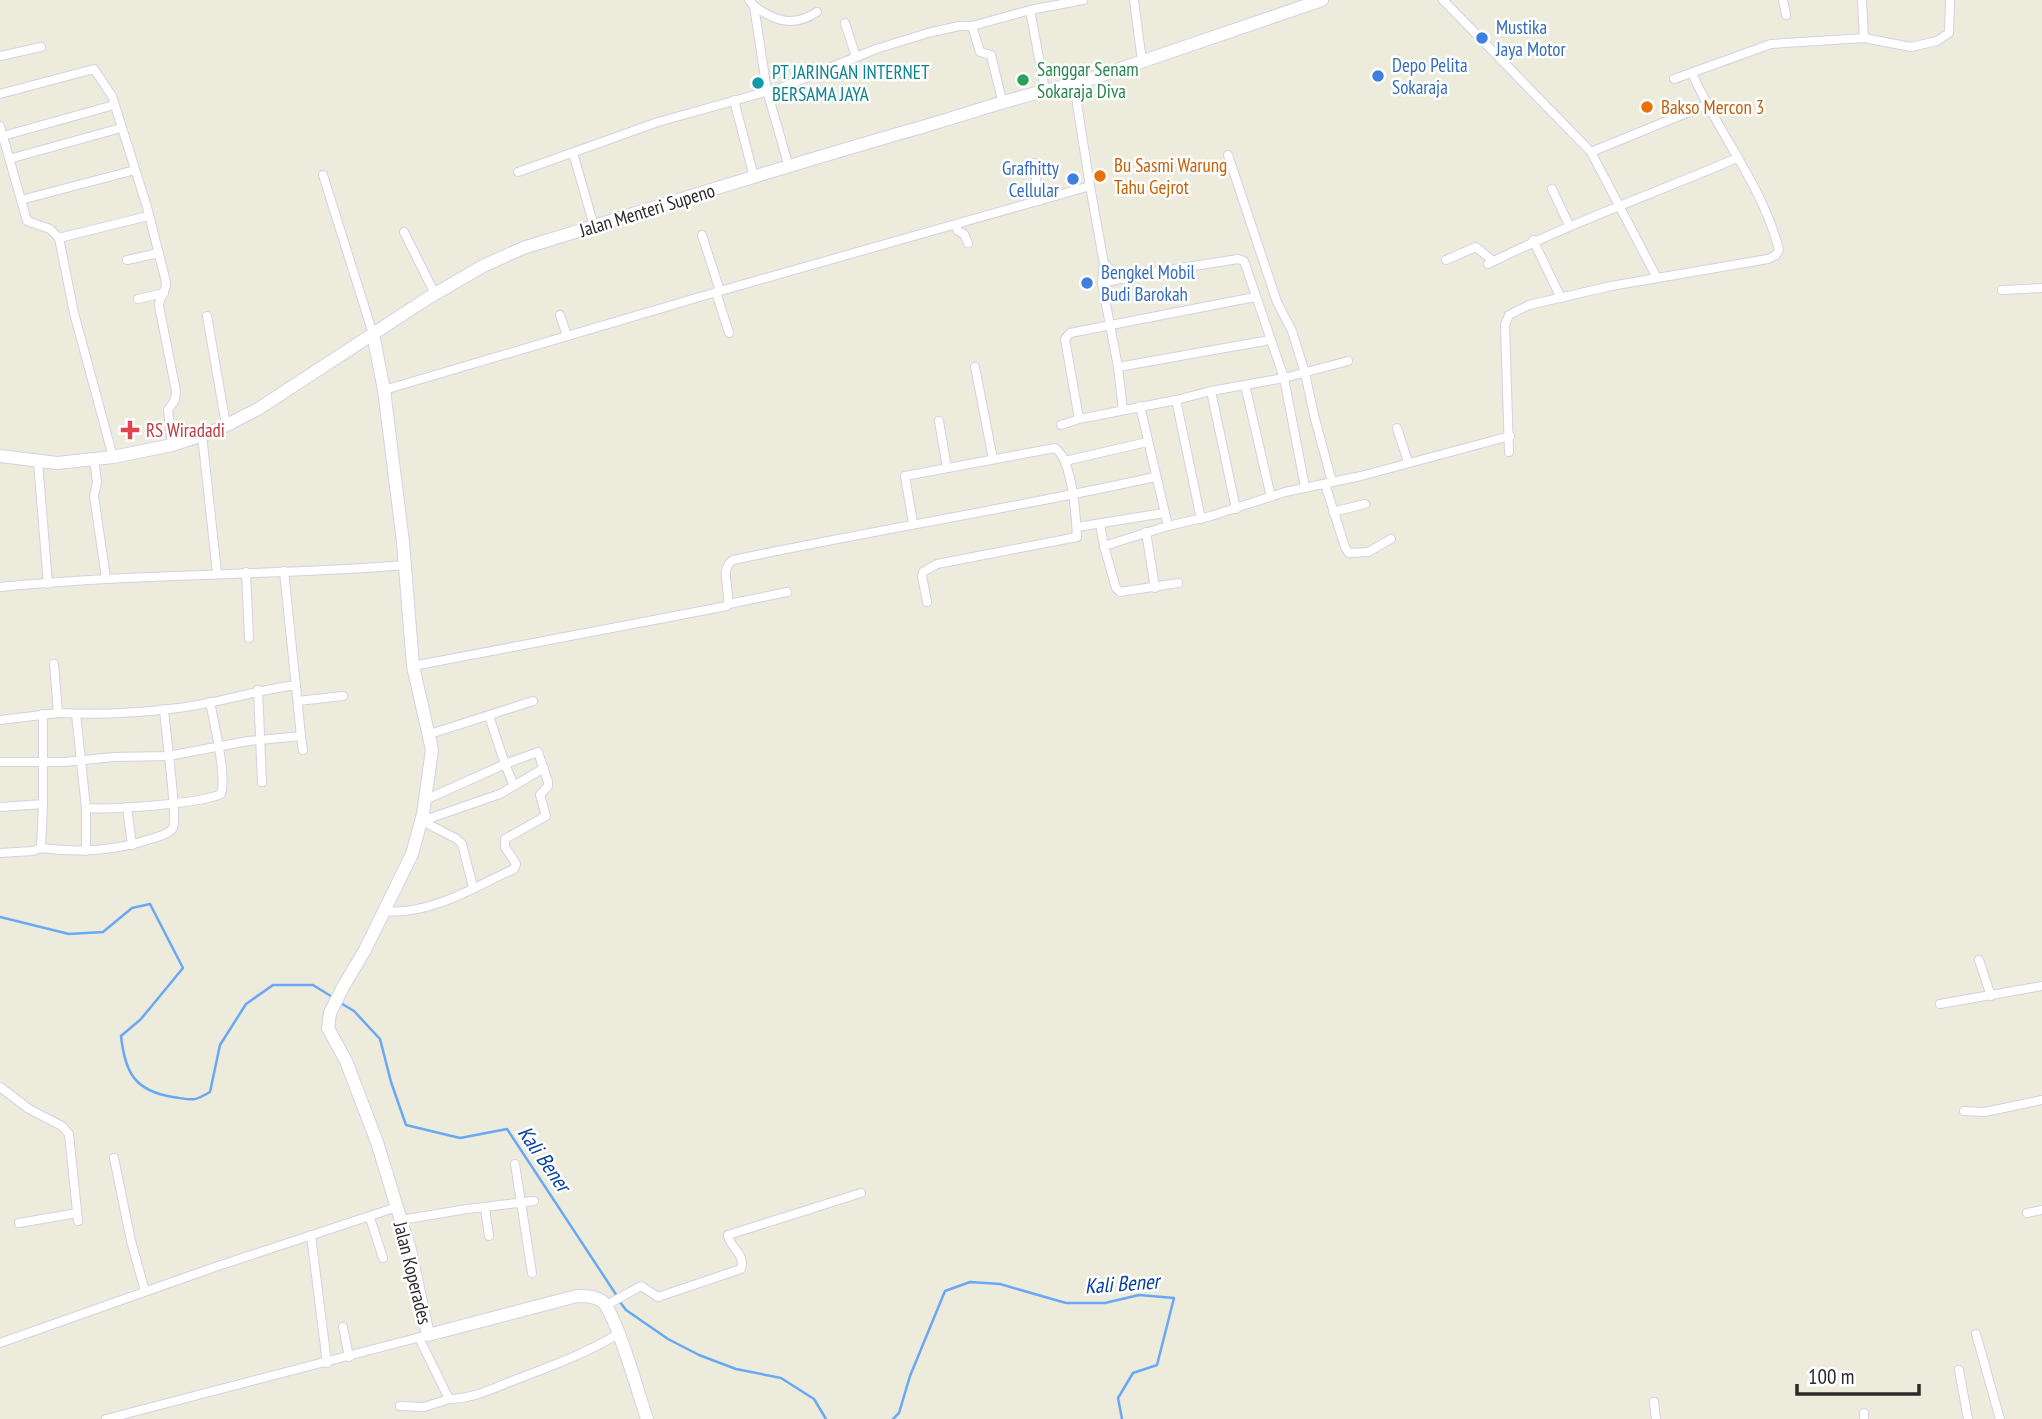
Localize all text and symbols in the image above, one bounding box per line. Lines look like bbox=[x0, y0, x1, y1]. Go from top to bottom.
place label: Mustika Jaya Motor bbox=[1495, 15, 1567, 61]
marker: Mustika Jaya Motor bbox=[1474, 30, 1490, 46]
place label: Depo Pelita Sokaraja bbox=[1392, 53, 1468, 99]
place label: Sanggar Senam Sokaraja Diva bbox=[1037, 57, 1139, 103]
place label: PT JARINGAN INTERNET BERSAMA JAYA bbox=[772, 60, 930, 106]
marker: Depo Pelita Sokaraja bbox=[1370, 68, 1386, 84]
marker: Sanggar Senam Sokaraja Diva bbox=[1015, 72, 1031, 88]
marker: PT JARINGAN INTERNET BERSAMA JAYA bbox=[750, 75, 766, 91]
place label: Bakso Mercon 3 bbox=[1661, 95, 1764, 119]
marker: Bakso Mercon 3 bbox=[1639, 99, 1655, 115]
place label: Bu Sasmi Warung Tahu Gejrot bbox=[1114, 153, 1227, 199]
place label: Grafhitty Cellular bbox=[1002, 156, 1060, 202]
marker: Bu Sasmi Warung Tahu Gejrot bbox=[1092, 168, 1108, 184]
marker: Grafhitty Cellular bbox=[1065, 171, 1081, 187]
street label: Jalan Menteri Supeno bbox=[576, 178, 718, 242]
place label: Bengkel Mobil Budi Barokah bbox=[1101, 260, 1196, 306]
marker: Bengkel Mobil Budi Barokah bbox=[1079, 275, 1095, 291]
place label: RS Wiradadi bbox=[146, 418, 225, 442]
marker: RS Wiradadi bbox=[120, 420, 140, 440]
water label: Kali Bener bbox=[512, 1120, 579, 1200]
street label: Jalan Koperades bbox=[388, 1218, 437, 1327]
water label: Kali Bener bbox=[1084, 1267, 1163, 1300]
scale bar bbox=[1797, 1352, 1920, 1396]
text: 100 m bbox=[1808, 1363, 1854, 1390]

